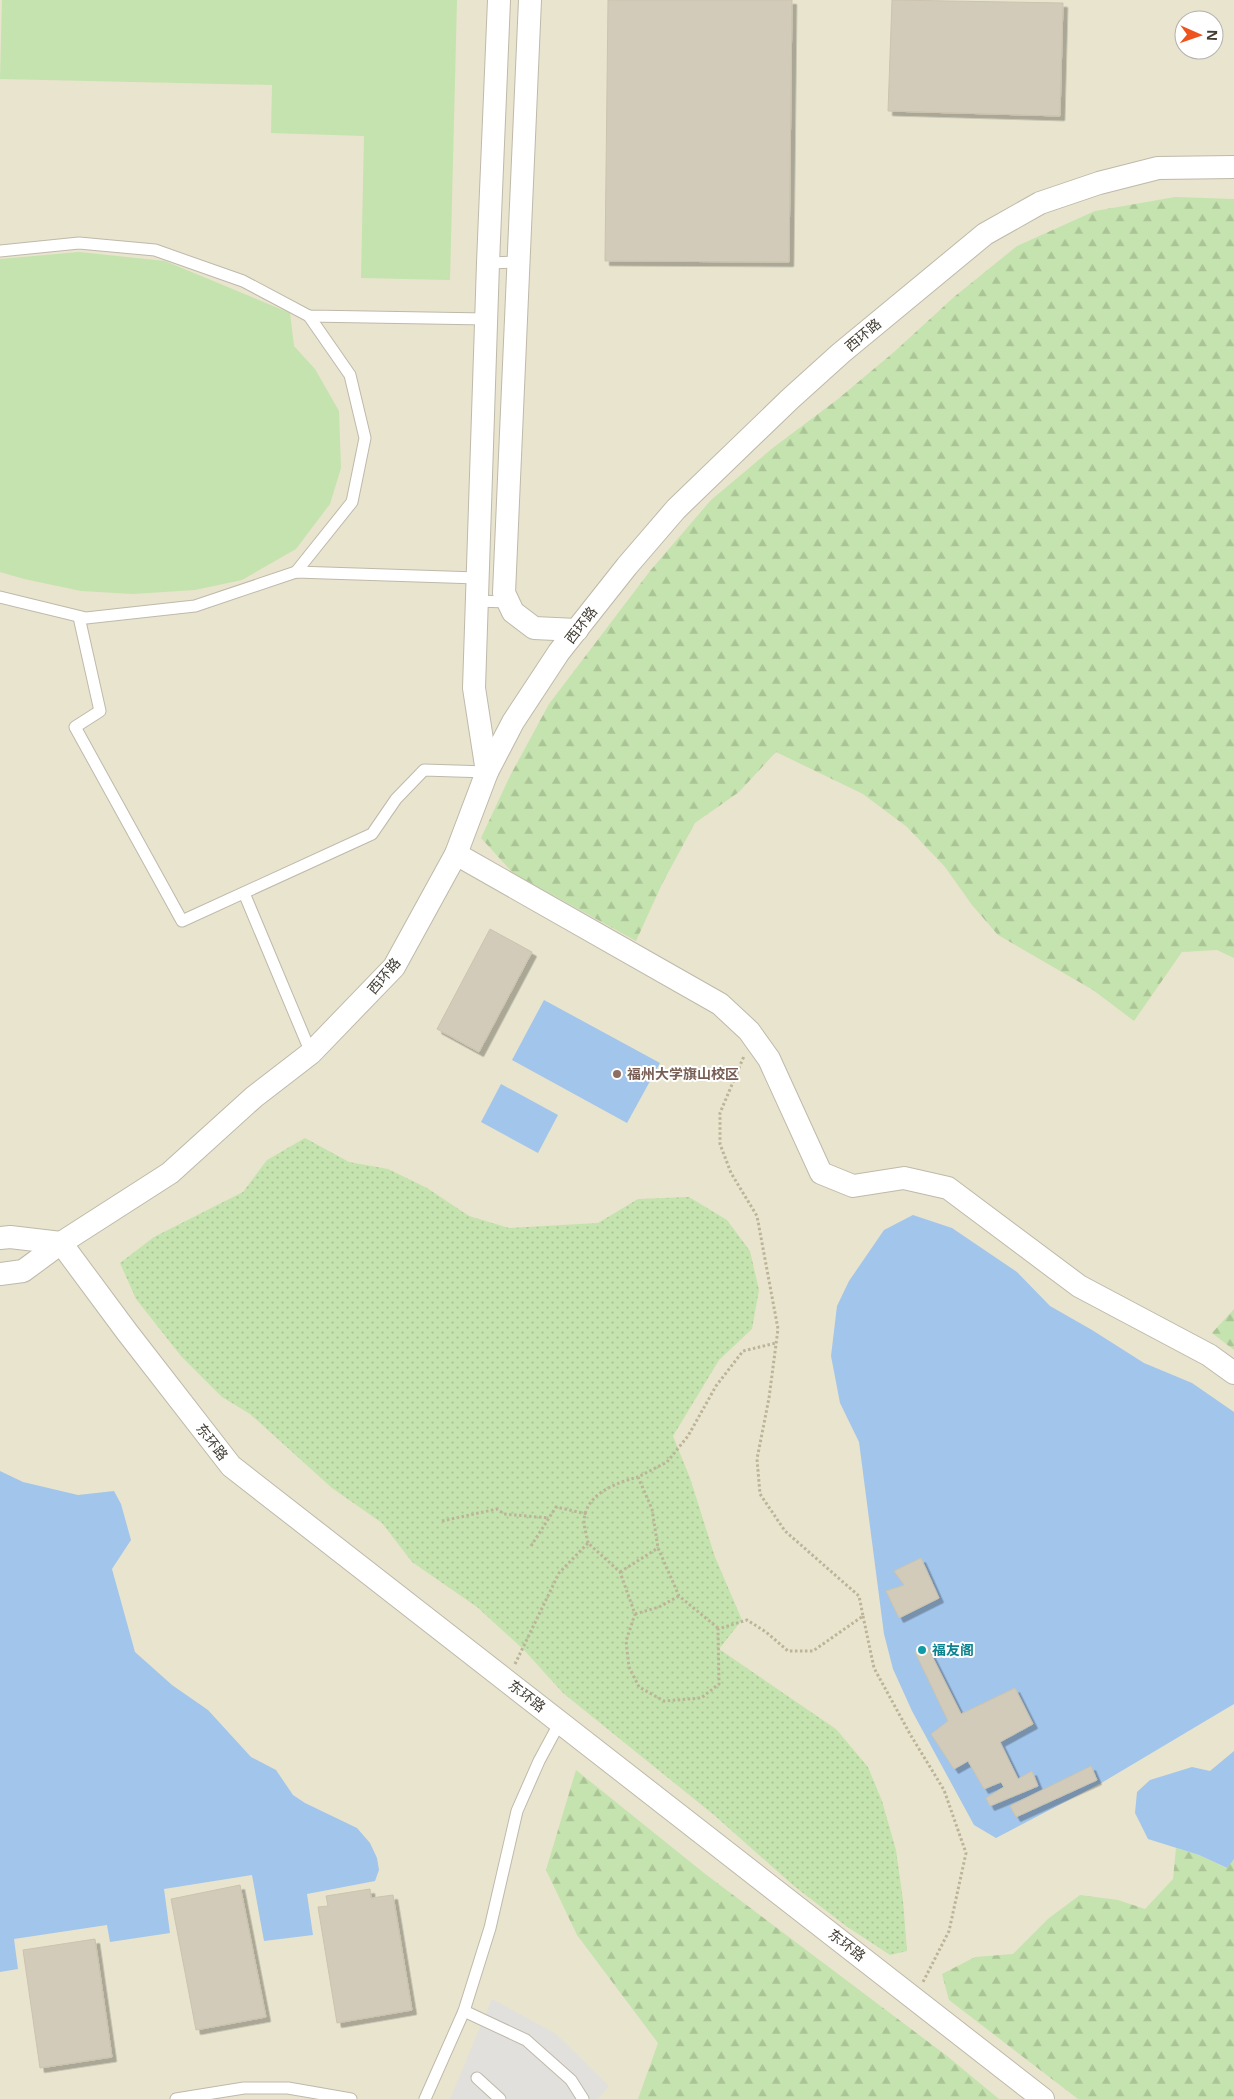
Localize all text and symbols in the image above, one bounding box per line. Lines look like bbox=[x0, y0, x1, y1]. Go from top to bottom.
north arrow bbox=[1174, 10, 1224, 60]
text: N bbox=[1203, 29, 1222, 41]
street label: 西环路 bbox=[840, 314, 885, 355]
street label: 西环路 bbox=[560, 602, 601, 647]
street label: 西环路 bbox=[363, 953, 404, 998]
place label: 福州大学旗山校区 bbox=[627, 1064, 739, 1083]
marker: 福州大学旗山校区 bbox=[611, 1068, 623, 1080]
street label: 东环路 bbox=[192, 1419, 233, 1464]
place label: 福友阁 bbox=[932, 1640, 974, 1659]
marker: 福友阁 bbox=[916, 1644, 928, 1656]
street label: 东环路 bbox=[505, 1675, 550, 1716]
street label: 东环路 bbox=[825, 1924, 870, 1965]

